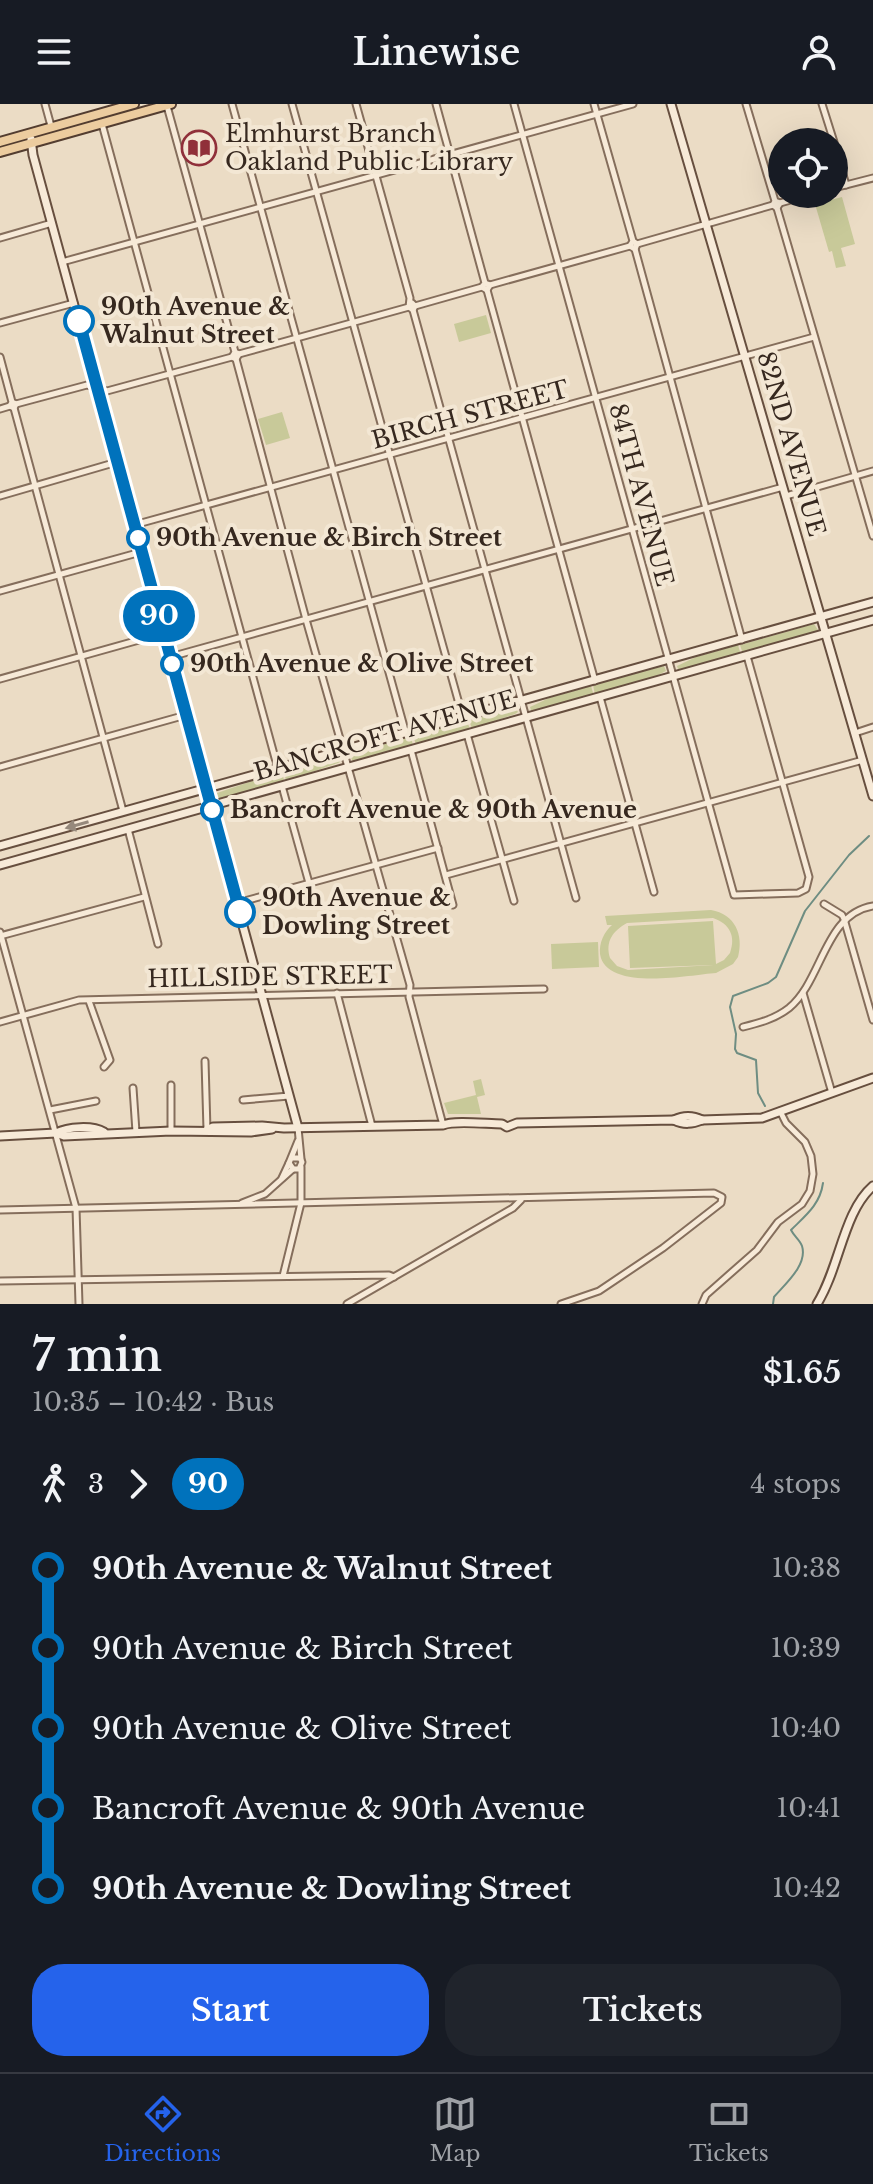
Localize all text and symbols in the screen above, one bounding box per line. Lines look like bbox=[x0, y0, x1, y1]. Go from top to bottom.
icon: menu bbox=[32, 30, 76, 74]
text: Linewise bbox=[353, 30, 520, 75]
icon: person bbox=[797, 30, 841, 74]
place label: Elmhurst Branch Oakland Public Library bbox=[225, 119, 514, 176]
map controls bbox=[768, 128, 848, 208]
button: locate bbox=[768, 128, 848, 208]
library icon: Elmhurst Branch Oakland Public Library bbox=[180, 129, 218, 167]
place label: 90th Avenue & Walnut Street bbox=[100, 292, 290, 349]
marker: 90th Avenue & Walnut Street bbox=[64, 306, 94, 336]
street label: 82ND AVENUE bbox=[751, 348, 832, 540]
street label: BIRCH STREET bbox=[368, 374, 572, 455]
street label: 84TH AVENUE bbox=[603, 400, 680, 590]
place label: 90th Avenue & Birch Street bbox=[156, 523, 503, 552]
marker: 90th Avenue & Birch Street bbox=[127, 527, 149, 549]
line badge: 90 bbox=[123, 590, 195, 642]
text: 90 bbox=[139, 598, 179, 633]
place label: 90th Avenue & Olive Street bbox=[190, 649, 534, 678]
marker: 90th Avenue & Olive Street bbox=[161, 653, 183, 675]
street label: BANCROFT AVENUE bbox=[250, 684, 519, 787]
place label: Bancroft Avenue & 90th Avenue bbox=[230, 795, 637, 824]
marker: Bancroft Avenue & 90th Avenue bbox=[201, 799, 223, 821]
one-way arrow bbox=[65, 819, 89, 832]
place label: 90th Avenue & Dowling Street bbox=[262, 883, 451, 940]
marker: 90th Avenue & Dowling Street bbox=[225, 897, 255, 927]
street label: HILLSIDE STREET bbox=[147, 960, 393, 993]
text: 7 min bbox=[32, 1328, 162, 1383]
text: $1.65 bbox=[763, 1354, 841, 1391]
text: 10:35 – 10:42 · Bus bbox=[32, 1386, 274, 1418]
icon: walk bbox=[32, 1462, 76, 1506]
icon: forward bbox=[116, 1462, 160, 1506]
text: 90 bbox=[188, 1466, 228, 1501]
text: 3 bbox=[88, 1468, 104, 1500]
text: 4 stops bbox=[750, 1468, 841, 1500]
text: 90th Avenue & Walnut Street bbox=[92, 1550, 552, 1587]
text: 10:38 bbox=[772, 1552, 841, 1584]
text: 90th Avenue & Birch Street bbox=[92, 1630, 513, 1667]
text: 10:39 bbox=[771, 1632, 841, 1664]
text: 90th Avenue & Olive Street bbox=[92, 1710, 511, 1747]
text: 10:40 bbox=[770, 1712, 841, 1744]
text: Bancroft Avenue & 90th Avenue bbox=[92, 1790, 585, 1827]
text: 10:41 bbox=[777, 1792, 841, 1824]
text: 90th Avenue & Dowling Street bbox=[92, 1870, 571, 1907]
text: 10:42 bbox=[772, 1872, 841, 1904]
button: Start bbox=[32, 1964, 429, 2056]
button: Tickets bbox=[445, 1964, 841, 2056]
tab: Directions bbox=[104, 2092, 221, 2167]
tab: Map bbox=[429, 2092, 481, 2167]
tab: Tickets bbox=[689, 2092, 769, 2167]

